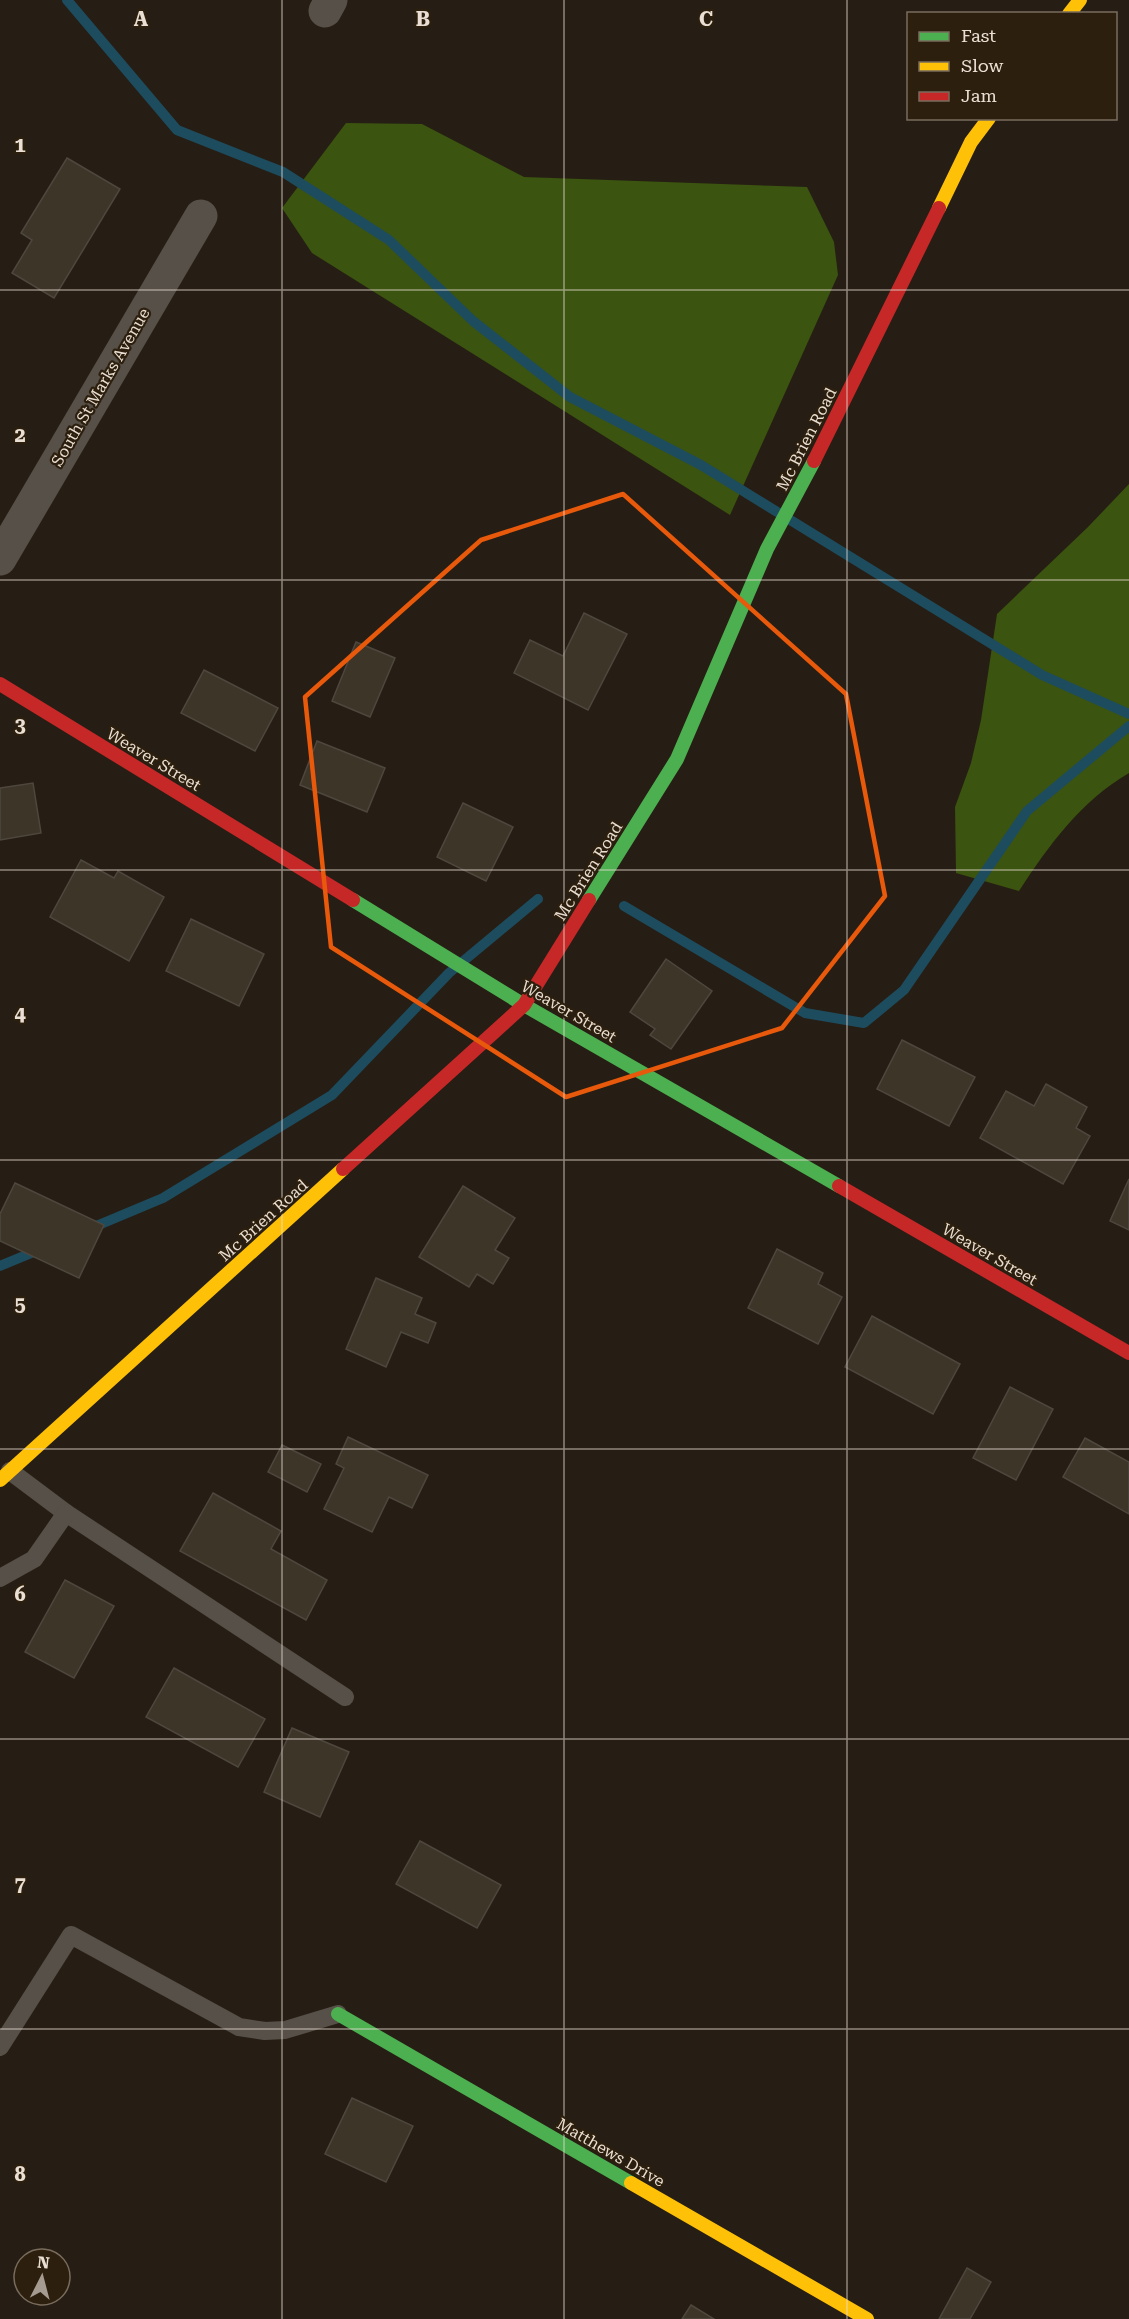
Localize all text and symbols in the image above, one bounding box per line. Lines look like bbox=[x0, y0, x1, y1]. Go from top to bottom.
text: A bbox=[134, 7, 149, 31]
text: B bbox=[416, 7, 430, 31]
text: C bbox=[699, 7, 713, 31]
legend bbox=[907, 12, 1117, 120]
text: Fast bbox=[961, 25, 996, 46]
text: Slow bbox=[961, 55, 1003, 76]
text: Jam bbox=[961, 85, 997, 106]
text: 1 bbox=[14, 133, 26, 157]
street label: South St Marks Avenue bbox=[47, 305, 154, 470]
street label: Mc Brien Road bbox=[772, 385, 841, 494]
text: 2 bbox=[14, 423, 26, 447]
text: 3 bbox=[14, 713, 26, 737]
street label: Weaver Street bbox=[103, 724, 204, 795]
street label: Mc Brien Road bbox=[550, 818, 626, 924]
street label: Weaver Street bbox=[518, 977, 620, 1046]
text: 4 bbox=[14, 1002, 26, 1026]
street label: Mc Brien Road bbox=[215, 1176, 312, 1265]
street label: Weaver Street bbox=[939, 1220, 1041, 1289]
text: 5 bbox=[14, 1292, 26, 1316]
text: 6 bbox=[14, 1582, 26, 1606]
text: 7 bbox=[14, 1872, 26, 1896]
street label: Matthews Drive bbox=[554, 2114, 668, 2191]
text: 8 bbox=[14, 2162, 26, 2186]
north arrow bbox=[12, 2247, 72, 2307]
text: N bbox=[36, 2252, 51, 2273]

